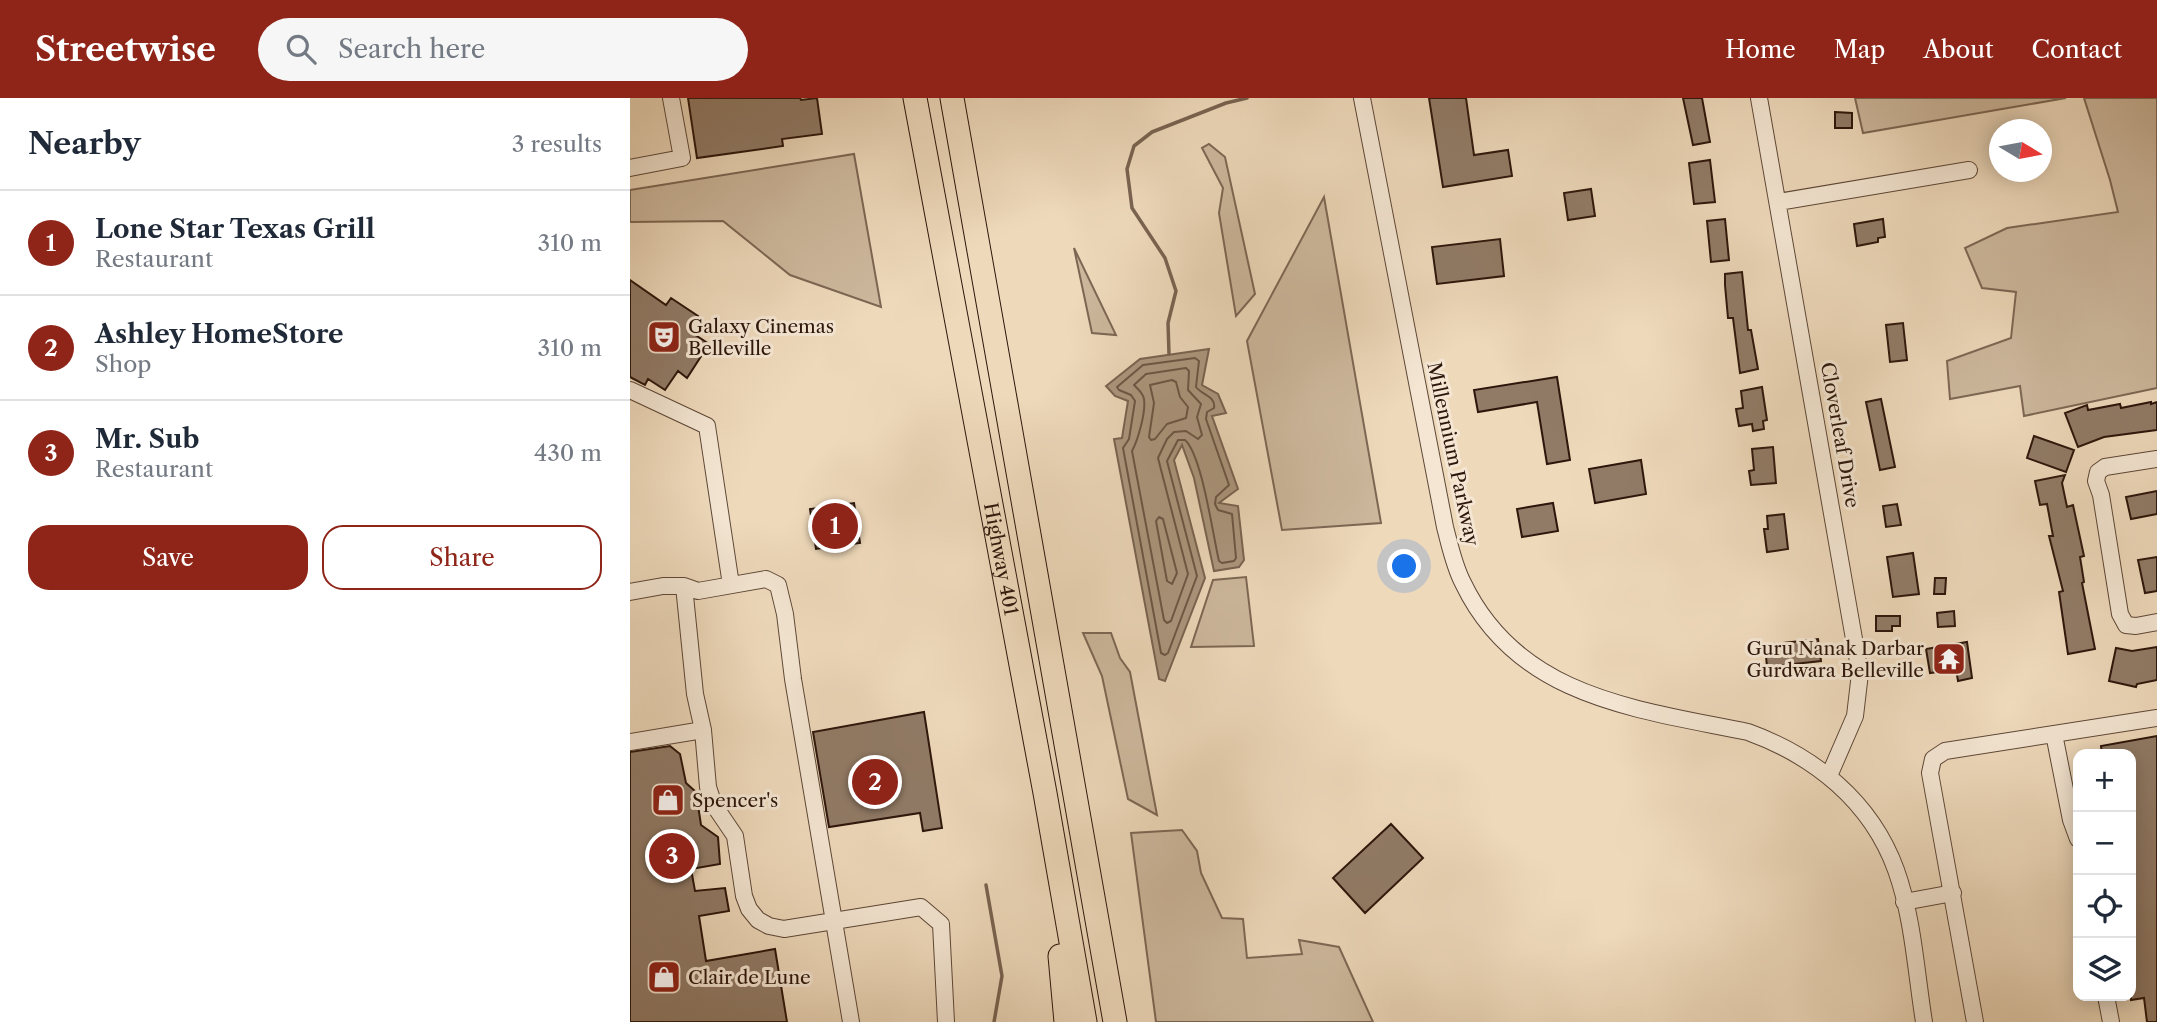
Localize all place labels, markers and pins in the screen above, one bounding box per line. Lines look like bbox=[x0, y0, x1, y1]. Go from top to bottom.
place label: Galaxy Cinemas Belleville bbox=[688, 315, 834, 360]
theatre icon: Galaxy Cinemas Belleville bbox=[645, 318, 683, 356]
pin: 1 bbox=[812, 500, 858, 552]
place label: Guru Nanak Darbar Gurdwara Belleville bbox=[1746, 637, 1924, 682]
temple icon: Guru Nanak Darbar Gurdwara Belleville bbox=[1930, 640, 1968, 678]
pin: 2 bbox=[852, 756, 898, 808]
shop icon: Spencer's bbox=[649, 781, 687, 819]
place label: Spencer's bbox=[692, 789, 778, 812]
pin: 3 bbox=[649, 830, 695, 882]
shop icon: Clair de Lune bbox=[645, 958, 683, 996]
place label: Clair de Lune bbox=[688, 966, 811, 989]

